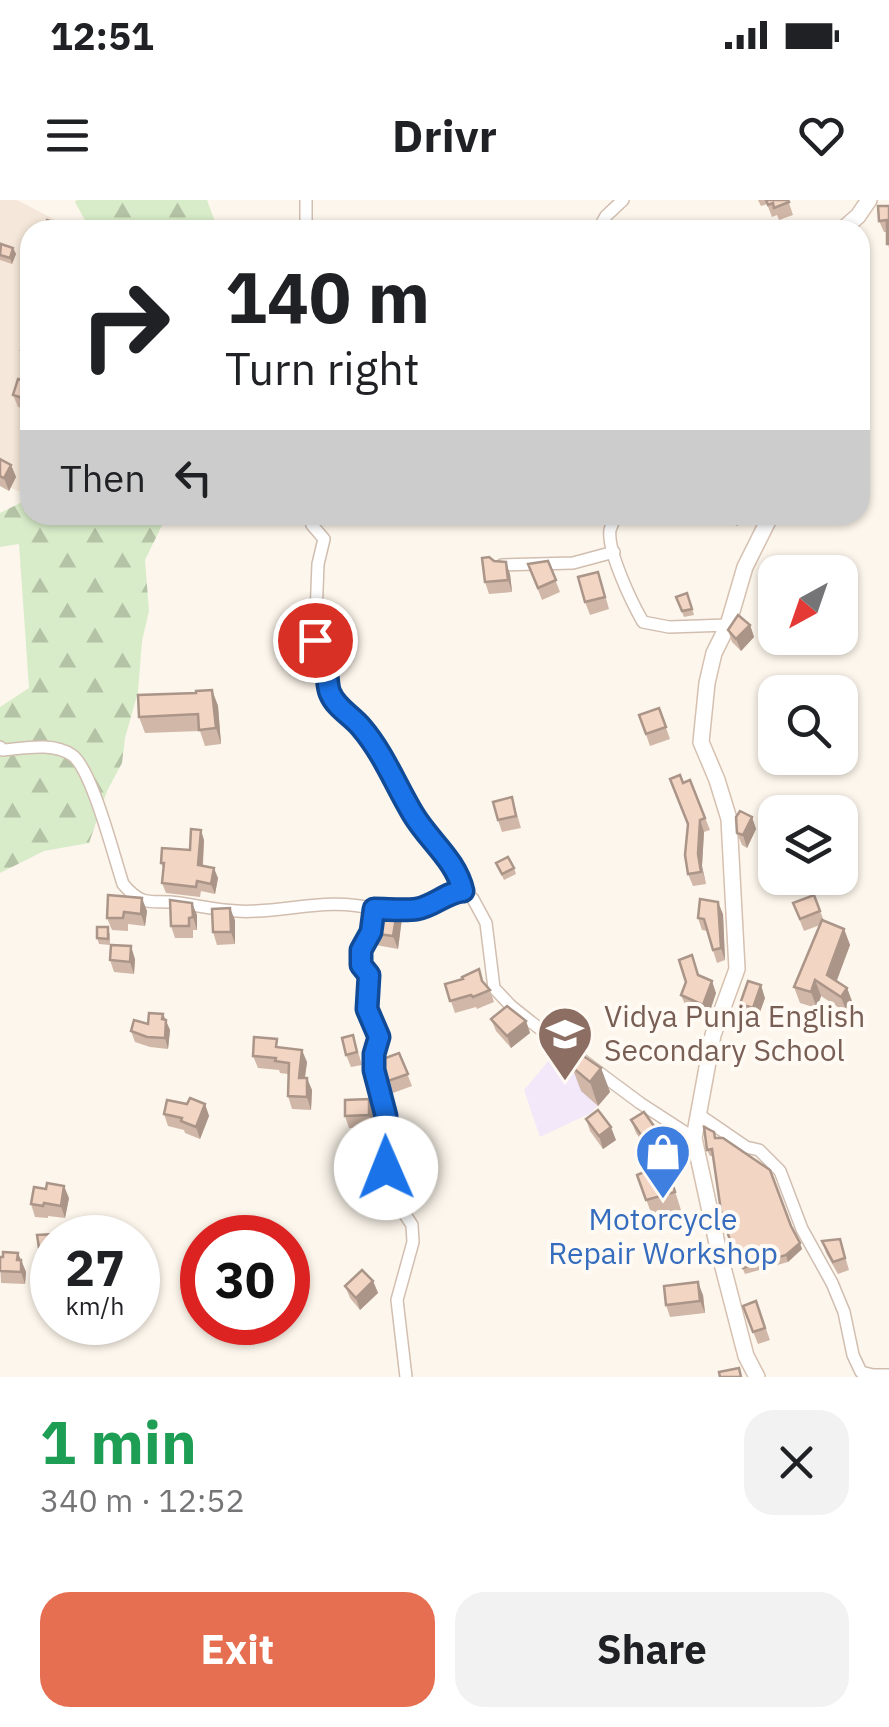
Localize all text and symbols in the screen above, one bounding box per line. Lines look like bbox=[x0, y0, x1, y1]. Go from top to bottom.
text: 12:51 bbox=[50, 11, 154, 60]
text: Drivr bbox=[392, 106, 497, 164]
icon: menu bbox=[40, 108, 95, 163]
icon: heart bbox=[794, 108, 849, 163]
text: 140 m bbox=[225, 251, 430, 342]
icon: right bbox=[60, 260, 190, 390]
text: Turn right bbox=[225, 339, 420, 397]
icon: left bbox=[166, 450, 221, 505]
text: Then bbox=[60, 453, 146, 502]
north arrow bbox=[758, 555, 858, 655]
map controls bbox=[758, 555, 858, 895]
pin bbox=[273, 598, 358, 683]
icon: arrive bbox=[288, 613, 343, 668]
button: search bbox=[758, 675, 858, 775]
button: layers bbox=[758, 795, 858, 895]
place label: Vidya Punja English Secondary School bbox=[604, 996, 865, 1069]
school or university icon: Vidya Punja English Secondary School bbox=[535, 1004, 595, 1083]
position arrow bbox=[334, 1116, 438, 1220]
shop icon: Motorcycle Repair Workshop bbox=[633, 1122, 693, 1201]
place label: Motorcycle Repair Workshop bbox=[548, 1199, 778, 1272]
speed limit sign: 30 bbox=[180, 1215, 310, 1345]
text: 27 bbox=[65, 1235, 125, 1300]
text: km/h bbox=[66, 1289, 124, 1322]
text: 1 min bbox=[40, 1402, 197, 1481]
button: close bbox=[744, 1410, 849, 1515]
text: 340 m · 12:52 bbox=[40, 1479, 245, 1521]
button: Exit bbox=[40, 1592, 435, 1707]
button: Share bbox=[455, 1592, 849, 1707]

